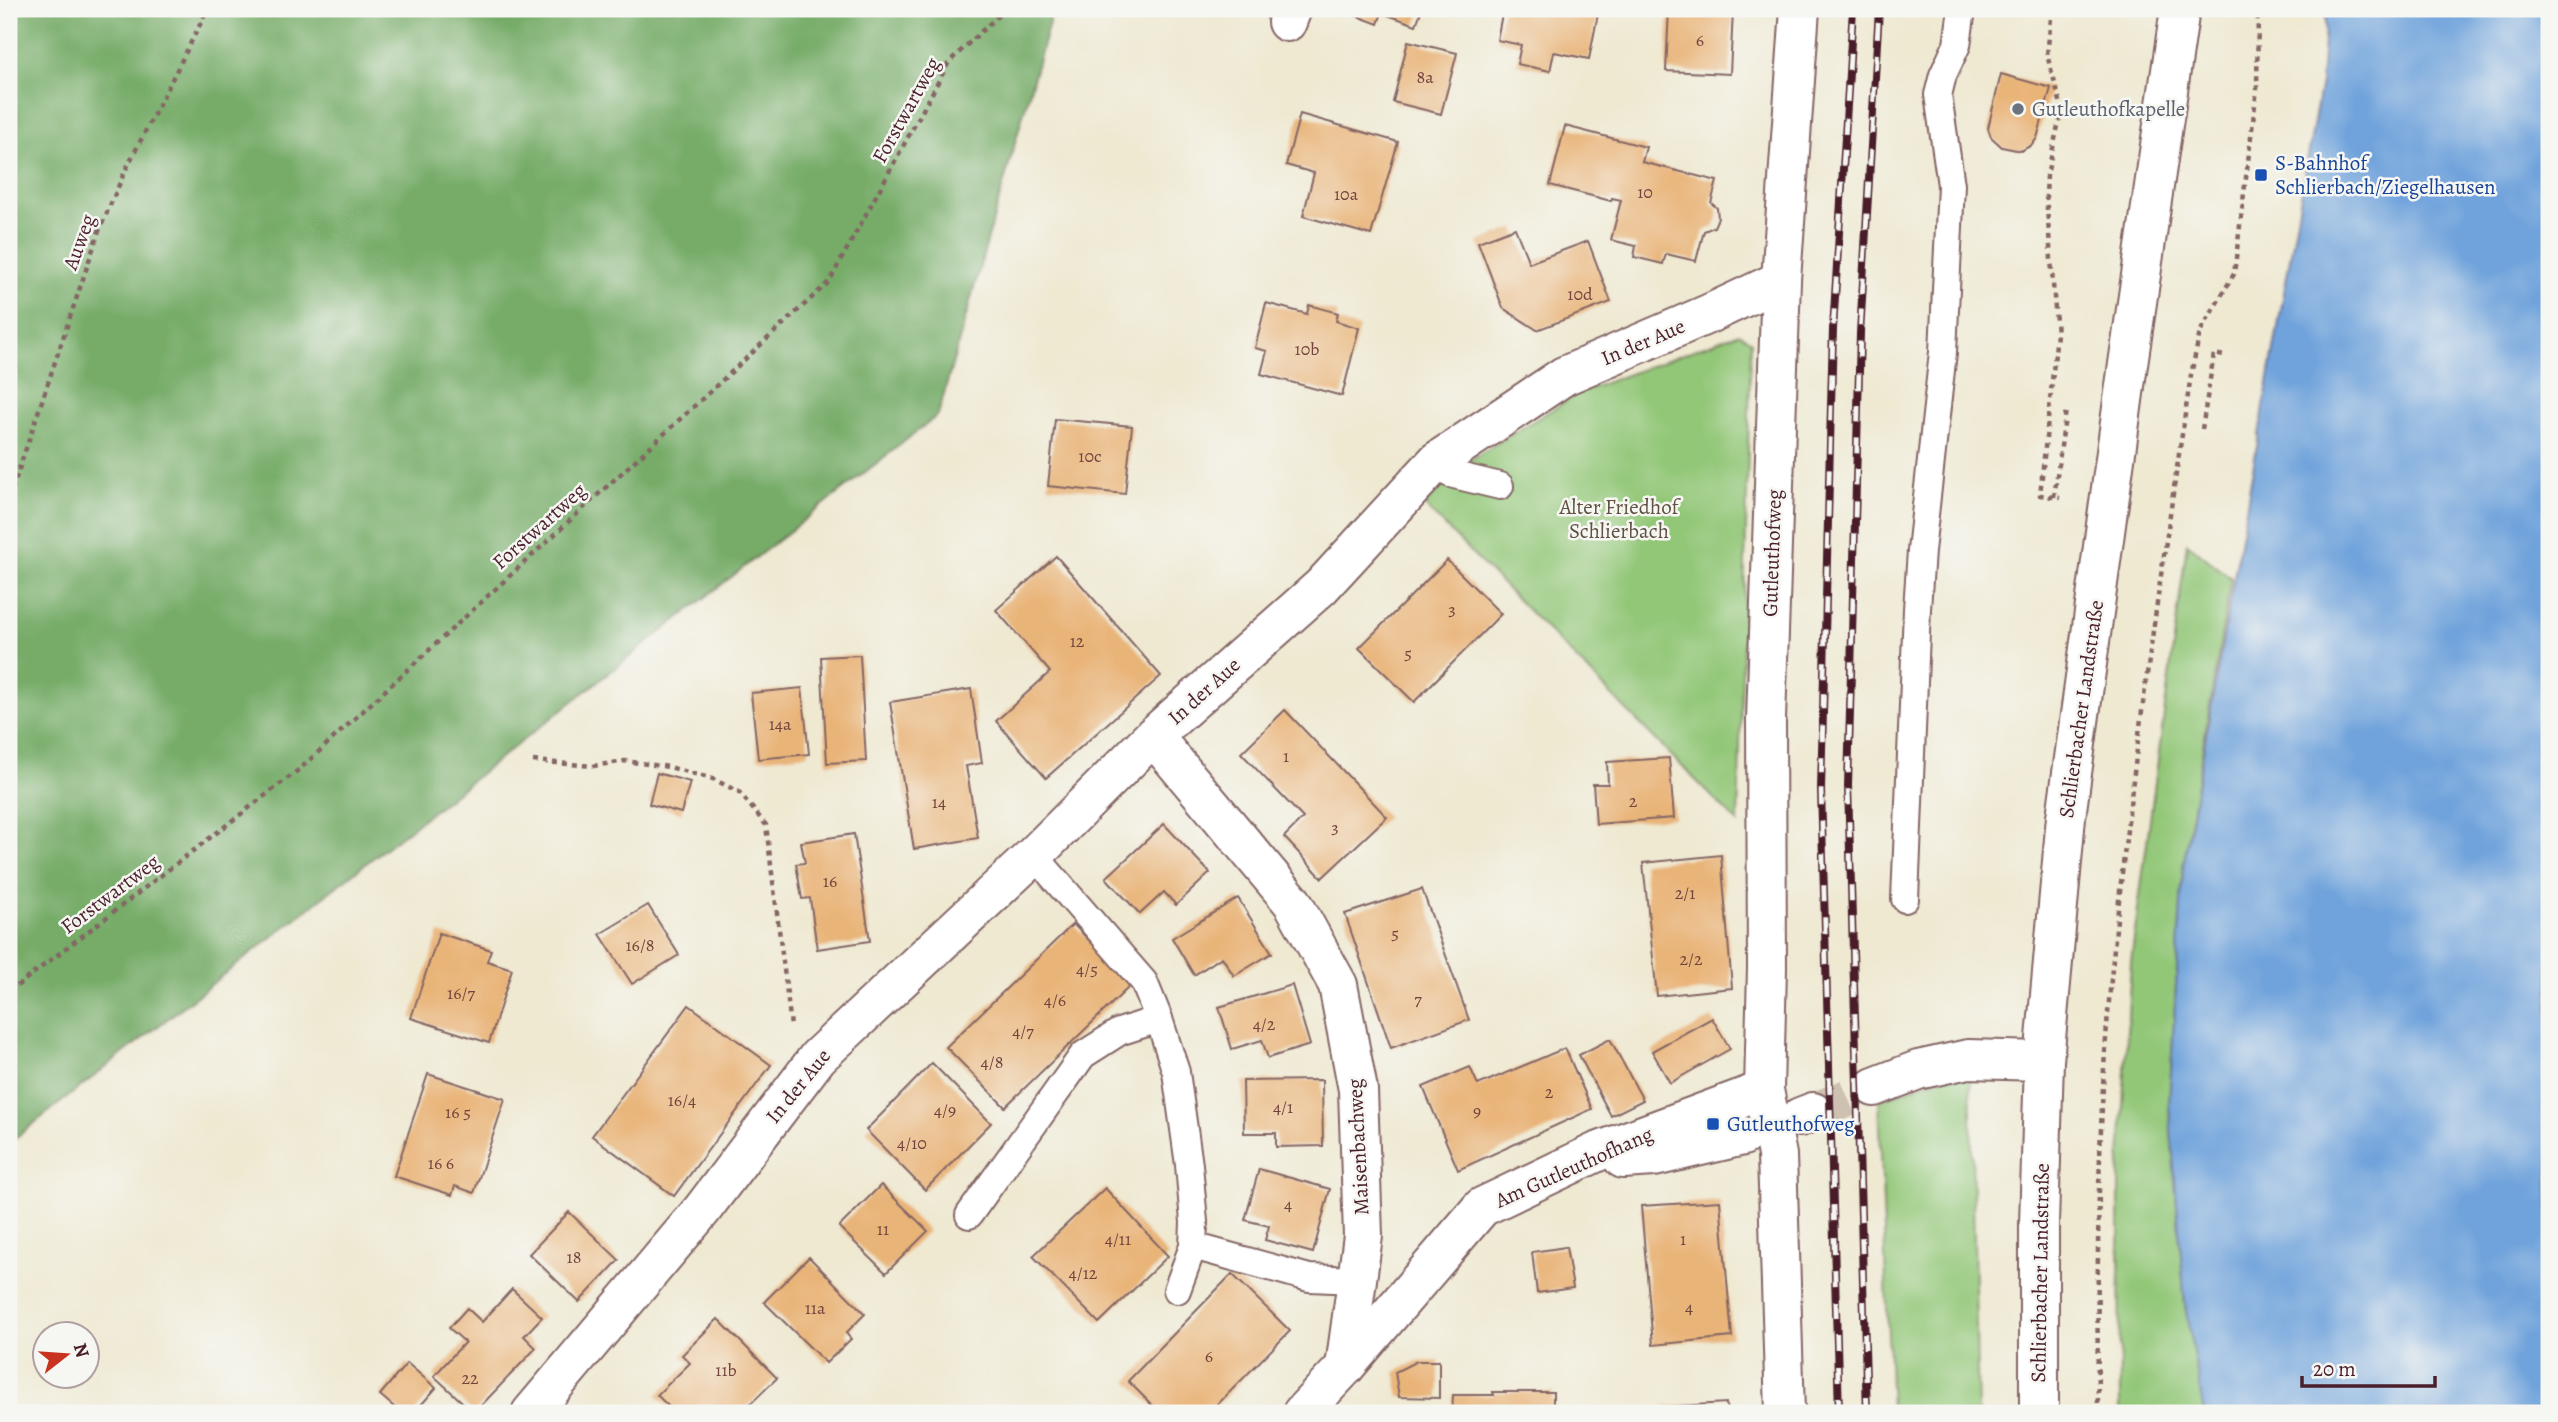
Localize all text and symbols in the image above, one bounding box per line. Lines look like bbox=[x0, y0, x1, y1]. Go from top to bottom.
house number: 6 bbox=[1696, 28, 1704, 52]
street label: Forstwartweg bbox=[865, 52, 947, 168]
house number: 8a bbox=[1416, 65, 1434, 89]
place label: Gutleuthofkapelle bbox=[2032, 95, 2185, 123]
marker: Gutleuthofkapelle bbox=[2010, 101, 2026, 117]
place label: S-Bahnhof Schlierbach/Ziegelhausen bbox=[2275, 149, 2496, 201]
marker: S-Bahnhof Schlierbach/Ziegelhausen bbox=[2253, 167, 2269, 183]
house number: 10 bbox=[1637, 180, 1653, 204]
house number: 10a bbox=[1334, 182, 1359, 206]
street label: Auweg bbox=[56, 210, 102, 275]
house number: 10d bbox=[1567, 282, 1593, 306]
street label: In der Aue bbox=[1597, 312, 1689, 372]
house number: 10b bbox=[1295, 337, 1319, 361]
house number: 10c bbox=[1078, 444, 1102, 468]
street label: Forstwartweg bbox=[486, 476, 592, 576]
street label: Gutleuthofweg bbox=[1756, 488, 1788, 617]
park label: Alter Friedhof Schlierbach bbox=[1558, 493, 1682, 545]
house number: 3 bbox=[1448, 597, 1456, 621]
street label: Schlierbacher Landstraße bbox=[2052, 598, 2110, 820]
house number: 12 bbox=[1070, 629, 1085, 653]
house number: 5 bbox=[1404, 641, 1412, 665]
street label: In der Aue bbox=[1162, 651, 1246, 731]
house number: 14a bbox=[769, 712, 792, 736]
house number: 1 bbox=[1283, 744, 1289, 768]
house number: 2 bbox=[1629, 789, 1638, 813]
house number: 14 bbox=[932, 790, 946, 814]
house number: 3 bbox=[1331, 815, 1339, 839]
street label: Forstwartweg bbox=[55, 847, 166, 940]
house number: 16 bbox=[823, 869, 837, 893]
house number: 2/1 bbox=[1675, 881, 1695, 905]
house number: 5 bbox=[1391, 921, 1399, 945]
house number: 16/8 bbox=[625, 933, 655, 957]
house number: 2/2 bbox=[1679, 947, 1703, 971]
house number: 4/5 bbox=[1076, 957, 1098, 981]
house number: 16/7 bbox=[447, 981, 475, 1005]
house number: 7 bbox=[1414, 987, 1422, 1011]
house number: 4/6 bbox=[1044, 988, 1066, 1012]
house number: 4/2 bbox=[1253, 1012, 1276, 1036]
house number: 4/7 bbox=[1012, 1019, 1034, 1043]
street label: In der Aue bbox=[759, 1043, 837, 1129]
house number: 4/8 bbox=[981, 1050, 1003, 1074]
street label: Maisenbachweg bbox=[1340, 1077, 1376, 1216]
house number: 2 bbox=[1545, 1080, 1554, 1104]
house number: 16/4 bbox=[668, 1088, 696, 1112]
house number: 4/1 bbox=[1273, 1095, 1293, 1119]
house number: 4/9 bbox=[934, 1098, 956, 1122]
house number: 9 bbox=[1473, 1099, 1481, 1123]
house number: 16 5 bbox=[445, 1100, 471, 1124]
place label: Gutleuthofweg bbox=[1727, 1110, 1855, 1138]
marker: Gutleuthofweg bbox=[1705, 1116, 1721, 1132]
street label: Am Gutleuthofhang bbox=[1490, 1119, 1658, 1215]
house number: 4/10 bbox=[897, 1131, 927, 1155]
house number: 16 6 bbox=[428, 1151, 454, 1175]
street label: Schlierbacher Landstraße bbox=[2024, 1163, 2056, 1383]
house number: 4 bbox=[1284, 1192, 1292, 1216]
house number: 11 bbox=[877, 1217, 889, 1241]
house number: 4/11 bbox=[1105, 1227, 1131, 1251]
house number: 1 bbox=[1680, 1227, 1686, 1251]
house number: 18 bbox=[567, 1245, 581, 1269]
house number: 4/12 bbox=[1069, 1261, 1098, 1285]
house number: 4 bbox=[1685, 1295, 1693, 1319]
house number: 11a bbox=[805, 1296, 826, 1320]
north arrow bbox=[32, 1320, 102, 1390]
text: N bbox=[67, 1340, 96, 1361]
house number: 6 bbox=[1205, 1344, 1213, 1368]
scale bar bbox=[2302, 1345, 2436, 1389]
text: 20 m bbox=[2313, 1355, 2356, 1383]
house number: 11b bbox=[715, 1358, 737, 1382]
house number: 22 bbox=[461, 1366, 479, 1390]

